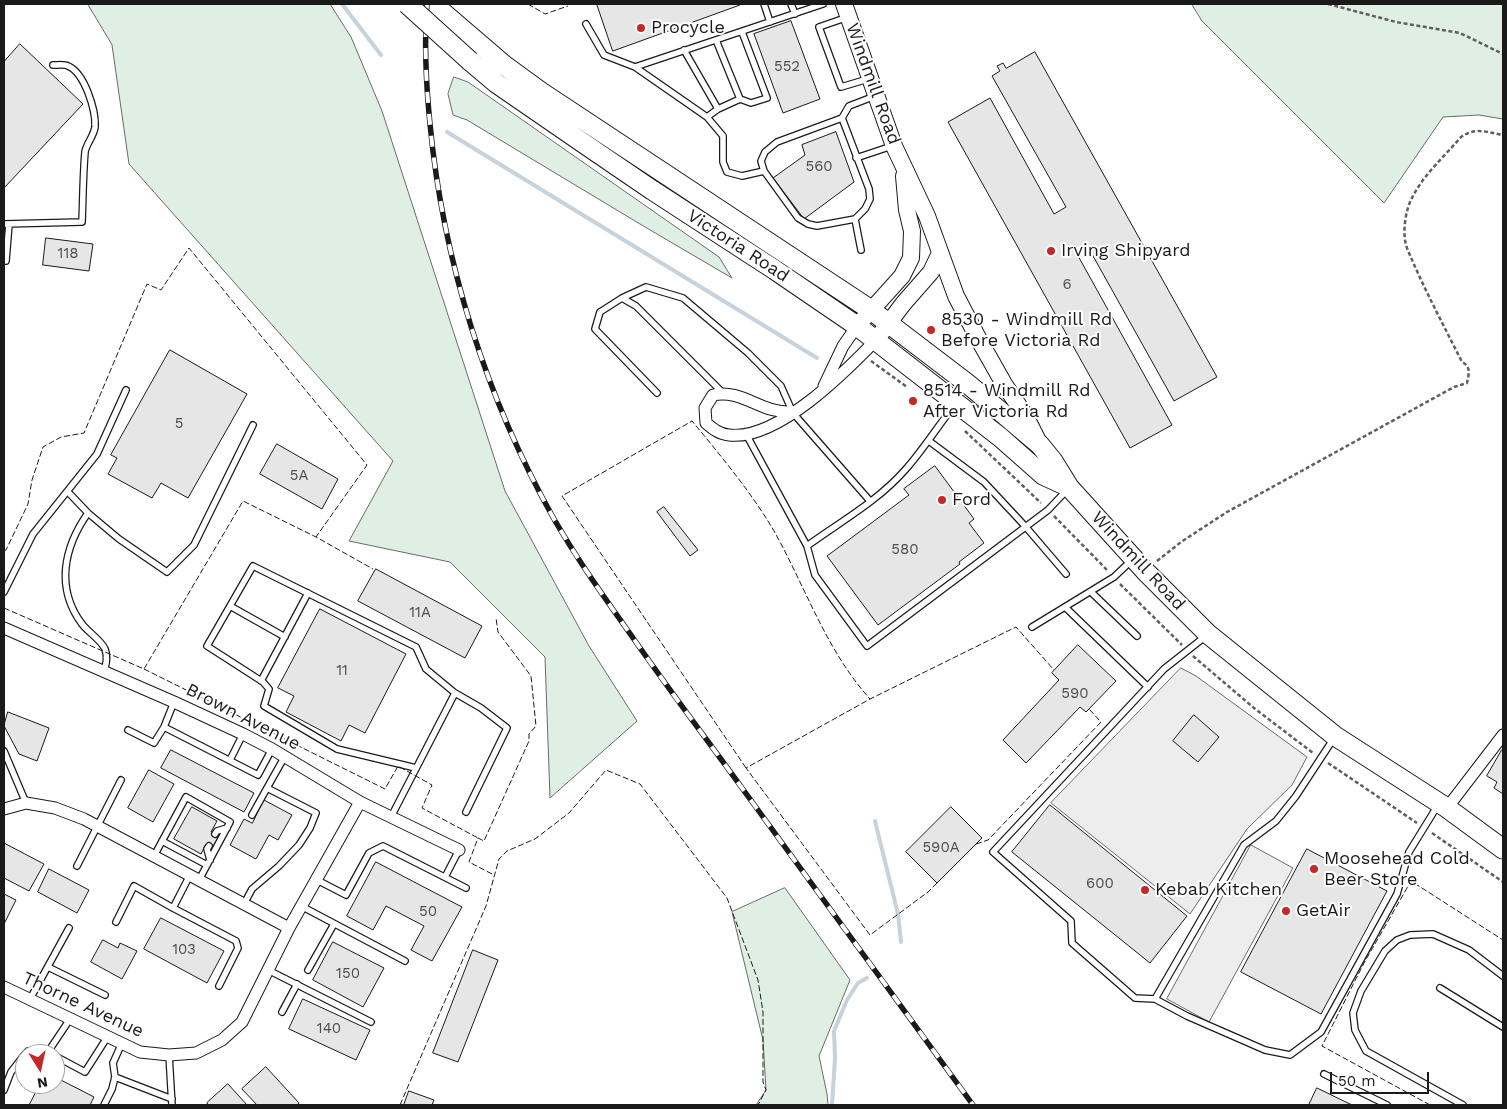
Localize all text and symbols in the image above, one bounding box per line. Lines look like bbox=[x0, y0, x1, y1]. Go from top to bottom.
place label: Procycle bbox=[651, 17, 725, 39]
street label: Windmill Road bbox=[841, 20, 905, 148]
marker: Procycle bbox=[635, 22, 647, 34]
house number: 552 bbox=[774, 58, 800, 76]
house number: 560 bbox=[805, 158, 833, 176]
street label: Victoria Road bbox=[683, 205, 793, 287]
place label: Irving Shipyard bbox=[1061, 240, 1191, 262]
house number: 118 bbox=[58, 245, 78, 263]
marker: Irving Shipyard bbox=[1045, 245, 1057, 257]
house number: 6 bbox=[1062, 276, 1072, 294]
place label: 8530 - Windmill Rd Before Victoria Rd bbox=[941, 309, 1112, 352]
marker: 8530 - Windmill Rd Before Victoria Rd bbox=[925, 324, 937, 336]
place label: 8514 - Windmill Rd After Victoria Rd bbox=[923, 380, 1091, 422]
marker: 8514 - Windmill Rd After Victoria Rd bbox=[907, 395, 919, 407]
house number: 5 bbox=[175, 415, 183, 433]
house number: 5A bbox=[290, 467, 308, 485]
place label: Ford bbox=[952, 489, 991, 511]
marker: Ford bbox=[936, 494, 948, 506]
street label: Windmill Road bbox=[1087, 507, 1189, 615]
house number: 580 bbox=[891, 541, 919, 559]
house number: 11A bbox=[409, 604, 431, 622]
house number: 11 bbox=[336, 662, 348, 680]
street label: Brown Avenue bbox=[182, 679, 304, 755]
house number: 590 bbox=[1061, 685, 1089, 703]
house number: 590A bbox=[922, 839, 960, 857]
place label: Moosehead Cold Beer Store bbox=[1324, 848, 1470, 891]
marker: Moosehead Cold Beer Store bbox=[1308, 863, 1320, 875]
house number: 600 bbox=[1086, 875, 1114, 893]
place label: Kebab Kitchen bbox=[1155, 879, 1282, 901]
marker: Kebab Kitchen bbox=[1139, 884, 1151, 896]
place label: GetAir bbox=[1296, 900, 1351, 922]
house number: 50 bbox=[419, 903, 437, 921]
marker: GetAir bbox=[1280, 905, 1292, 917]
house number: 103 bbox=[172, 941, 196, 959]
house number: 150 bbox=[336, 965, 360, 983]
street label: Thorne Avenue bbox=[19, 968, 147, 1042]
house number: 140 bbox=[317, 1020, 341, 1038]
north arrow bbox=[15, 1044, 65, 1094]
scale bar bbox=[1332, 1062, 1431, 1094]
text: 50 m bbox=[1338, 1072, 1375, 1090]
text: N bbox=[36, 1074, 49, 1092]

